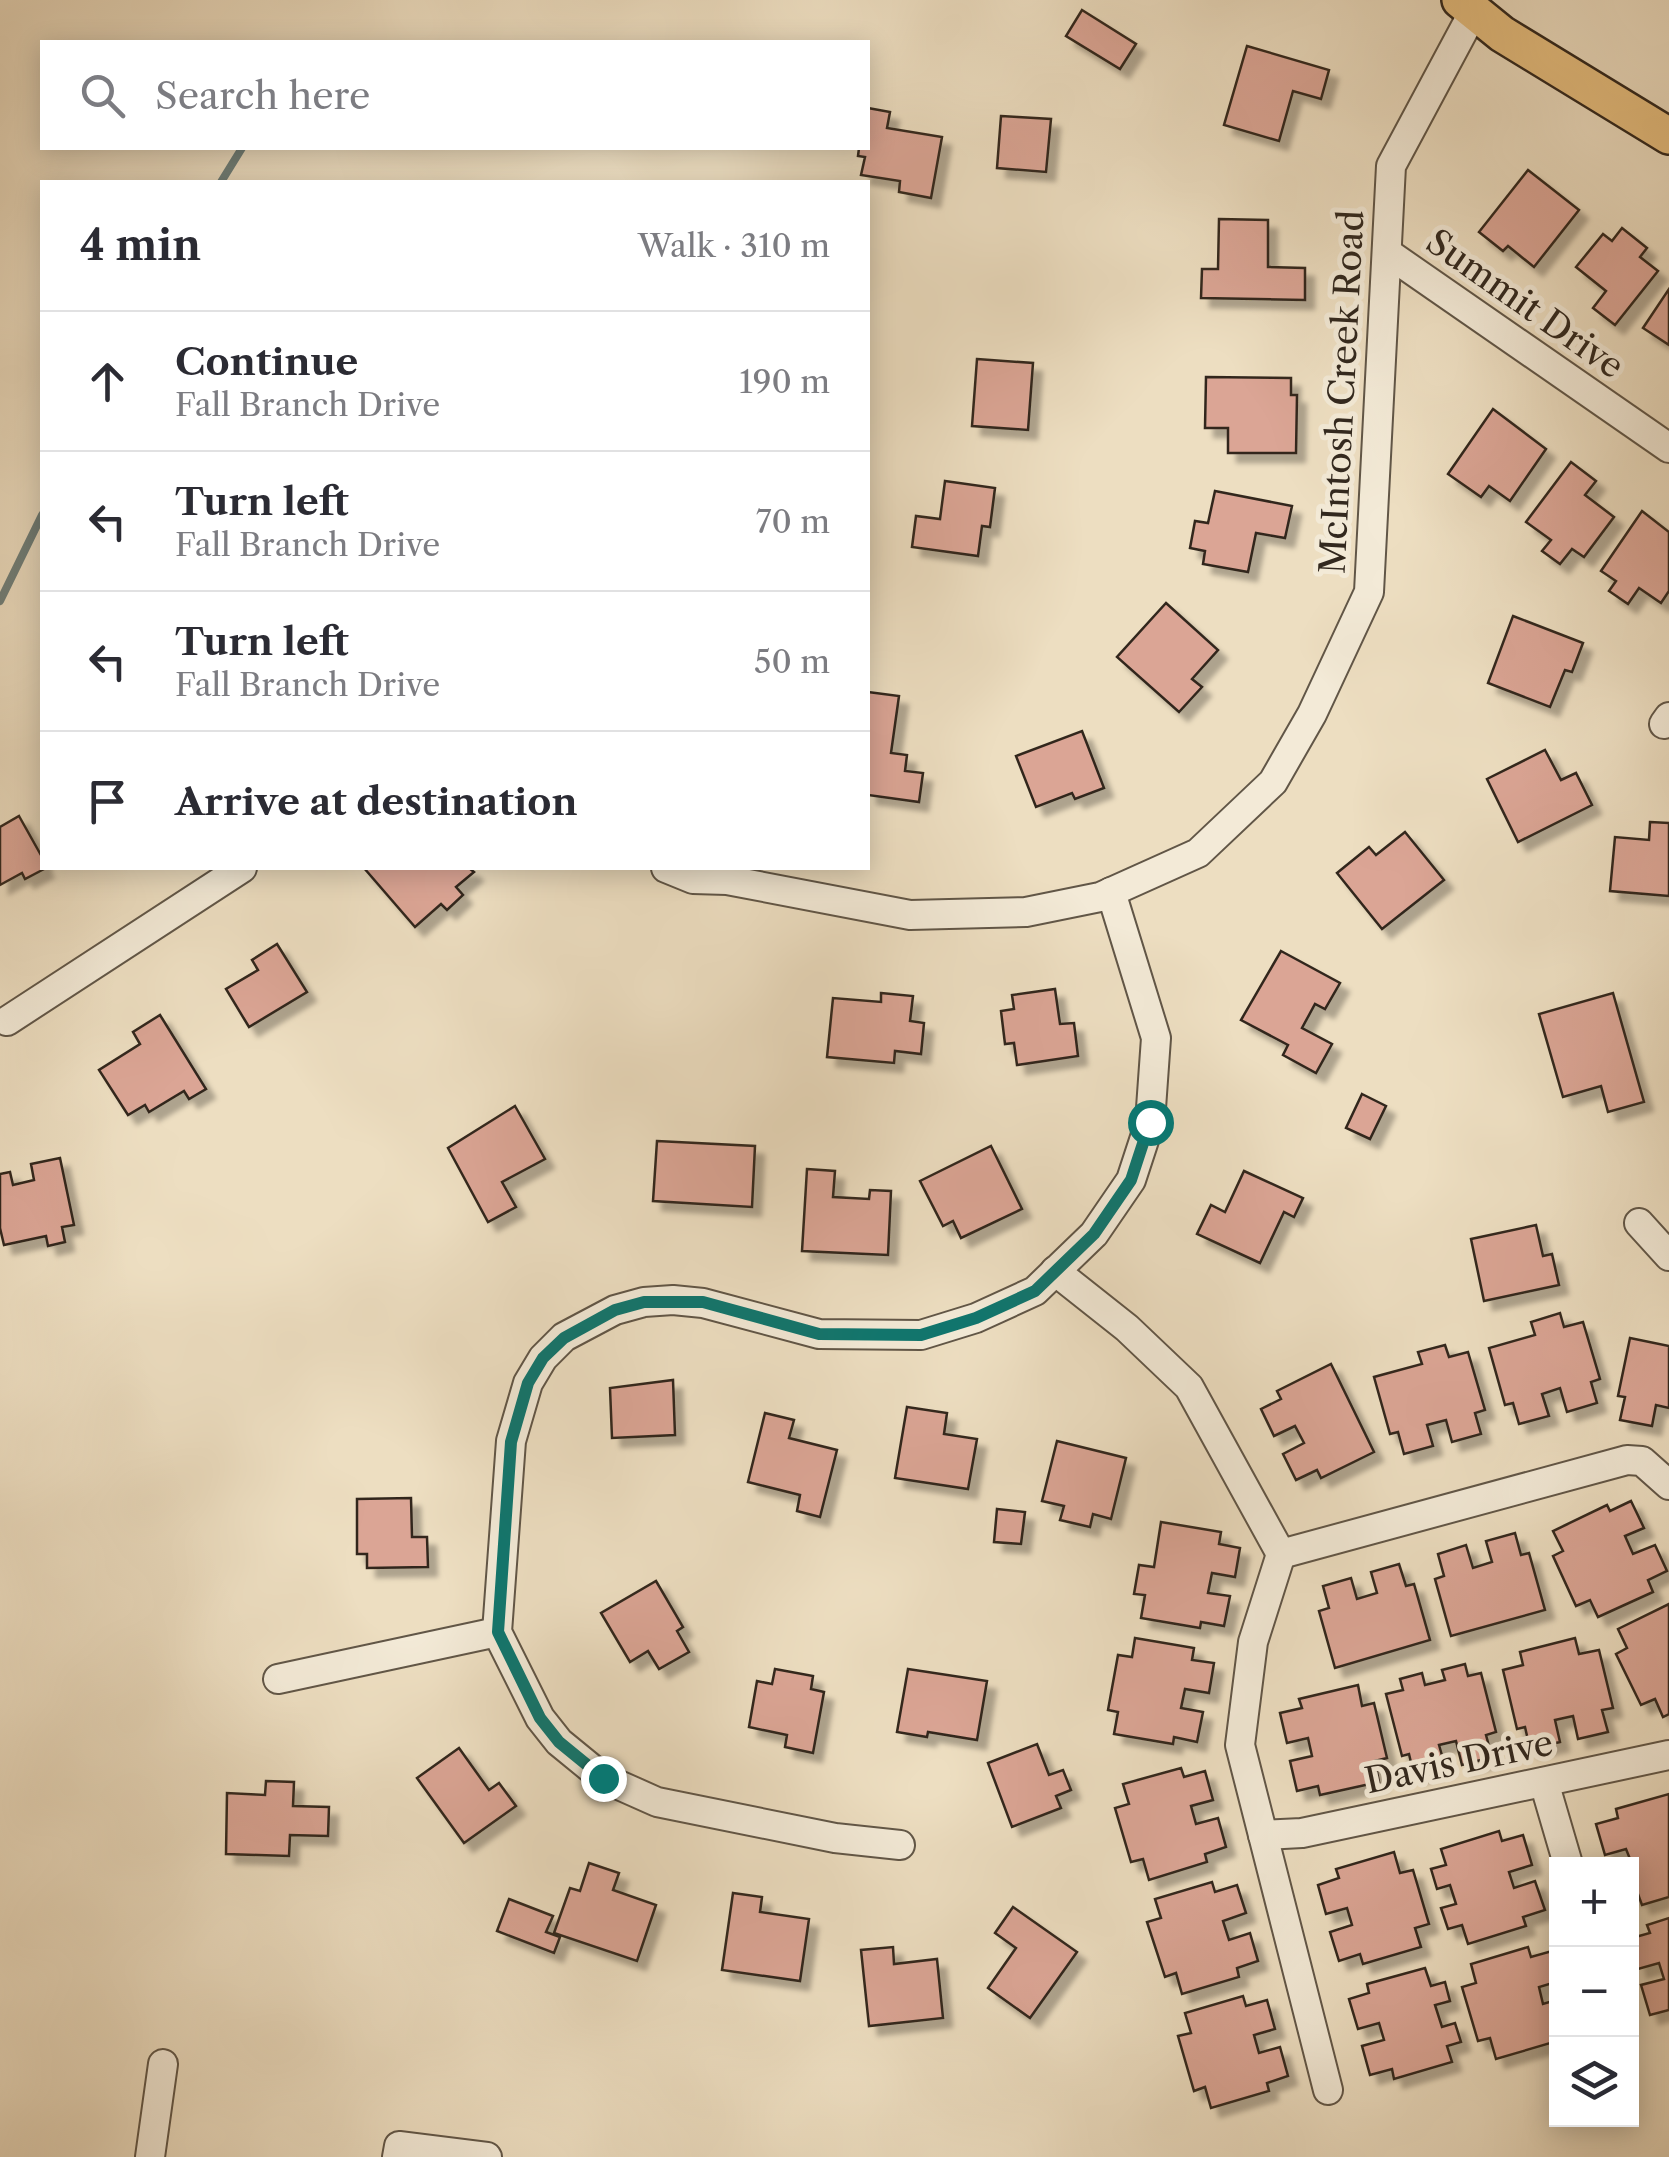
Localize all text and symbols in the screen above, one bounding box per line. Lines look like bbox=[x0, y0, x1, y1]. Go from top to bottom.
search box bbox=[40, 40, 870, 150]
icon: search bbox=[75, 68, 130, 123]
text: Search here bbox=[155, 72, 370, 119]
street label: McIntosh Creek Road bbox=[1311, 209, 1373, 575]
text: 4 min bbox=[80, 219, 201, 271]
street label: Summit Drive bbox=[1418, 220, 1632, 387]
text: Walk · 310 m bbox=[638, 226, 830, 265]
text: Continue bbox=[175, 338, 358, 385]
icon: ahead bbox=[80, 354, 135, 409]
text: 190 m bbox=[739, 362, 830, 401]
text: Fall Branch Drive bbox=[175, 385, 440, 424]
text: Turn left bbox=[175, 478, 349, 525]
icon: left bbox=[80, 494, 135, 549]
text: 70 m bbox=[756, 502, 830, 541]
text: Fall Branch Drive bbox=[175, 525, 440, 564]
text: Turn left bbox=[175, 618, 349, 665]
icon: left bbox=[80, 634, 135, 689]
text: 50 m bbox=[754, 642, 830, 681]
text: Fall Branch Drive bbox=[175, 665, 440, 704]
icon: arrive bbox=[80, 774, 135, 829]
text: Arrive at destination bbox=[175, 778, 578, 825]
route start bbox=[1128, 1100, 1174, 1146]
street label: Davis Drive bbox=[1361, 1721, 1557, 1802]
route end bbox=[581, 1756, 627, 1802]
map controls bbox=[1549, 1857, 1639, 2127]
button: + bbox=[1549, 1857, 1639, 1947]
button: − bbox=[1549, 1947, 1639, 2037]
button: layers bbox=[1549, 2037, 1639, 2127]

